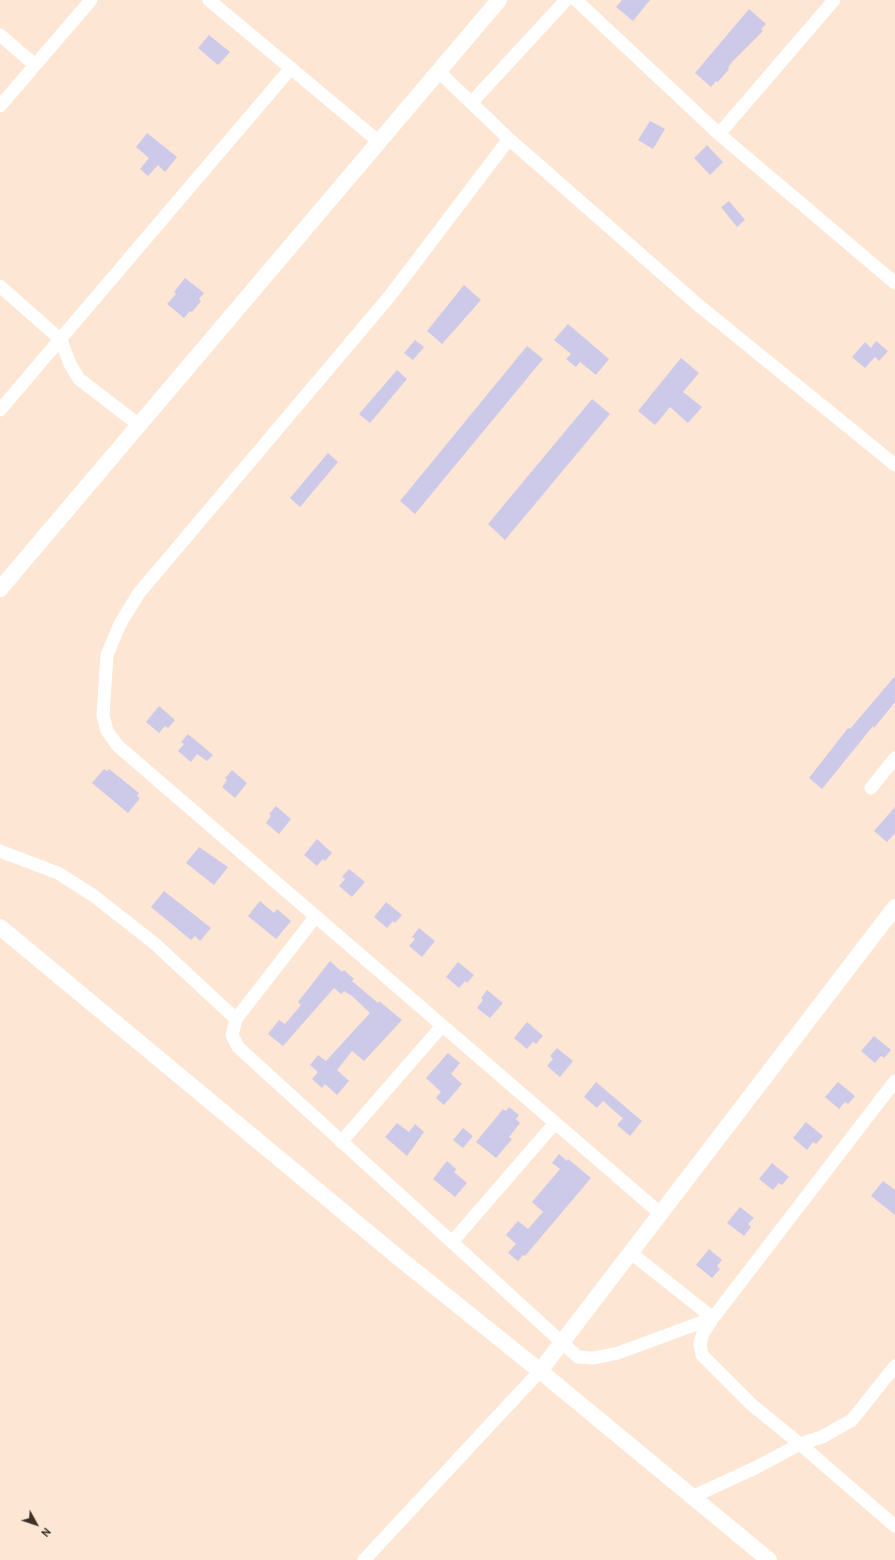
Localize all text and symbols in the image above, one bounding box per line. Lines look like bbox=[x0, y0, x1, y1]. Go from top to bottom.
north arrow bbox=[16, 1504, 56, 1544]
text: N bbox=[37, 1524, 53, 1539]

